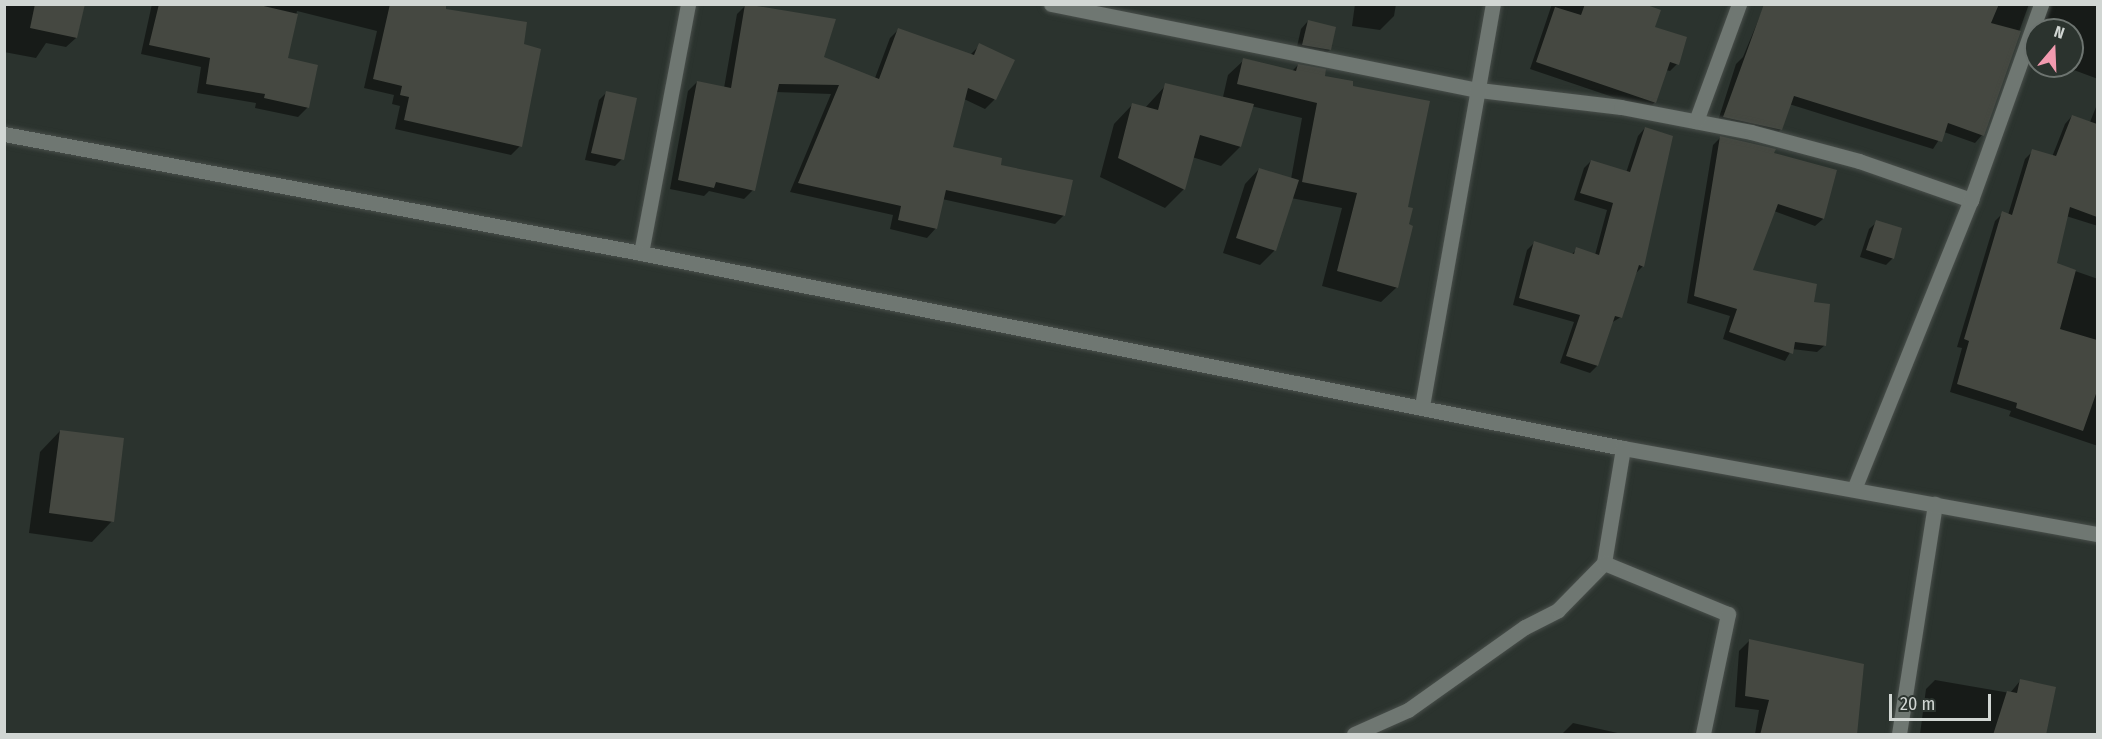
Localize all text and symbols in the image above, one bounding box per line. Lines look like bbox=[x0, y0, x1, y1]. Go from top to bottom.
north arrow bbox=[2024, 18, 2084, 78]
text: N bbox=[2052, 22, 2067, 43]
scale bar bbox=[1892, 682, 1994, 720]
text: 20 m bbox=[1900, 693, 1935, 715]

